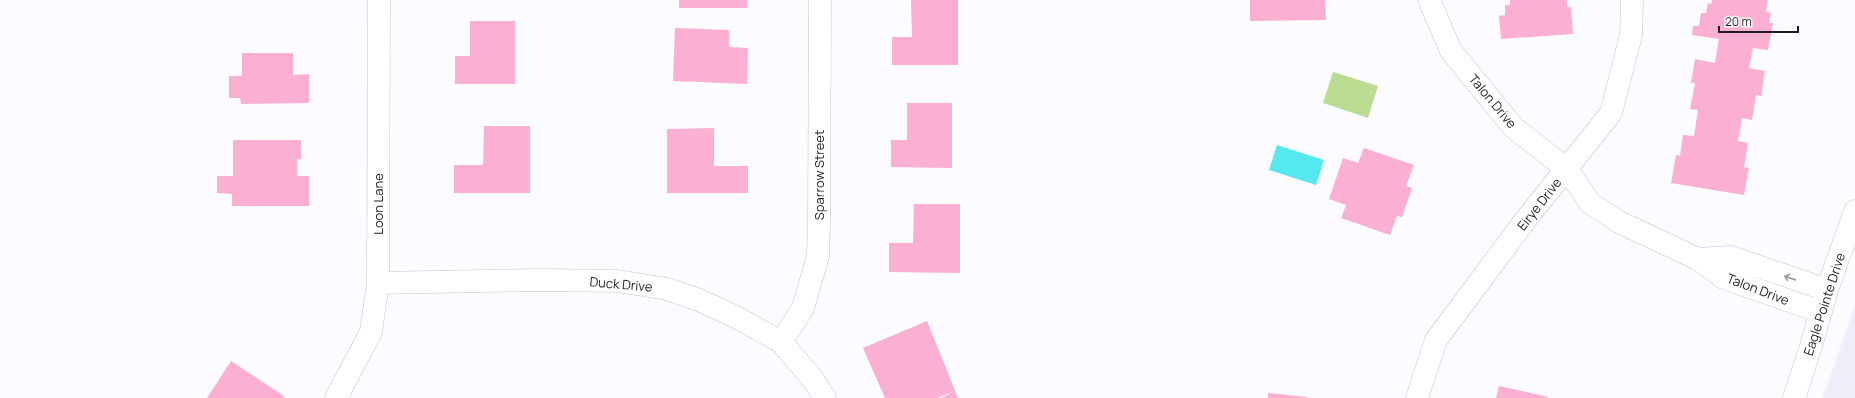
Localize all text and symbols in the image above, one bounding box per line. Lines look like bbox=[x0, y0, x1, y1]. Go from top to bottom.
scale bar bbox=[1719, 8, 1798, 34]
text: 20 m bbox=[1725, 13, 1752, 30]
street label: Talon Drive bbox=[1465, 70, 1521, 132]
street label: Sparrow Street bbox=[810, 130, 828, 220]
street label: Loon Lane bbox=[369, 173, 387, 235]
street label: Eirye Drive bbox=[1513, 174, 1565, 234]
street label: Eagle Pointe Drive bbox=[1799, 250, 1849, 358]
street label: Talon Drive bbox=[1724, 269, 1792, 309]
street label: Duck Drive bbox=[589, 272, 654, 296]
one-way arrow bbox=[1785, 273, 1797, 281]

